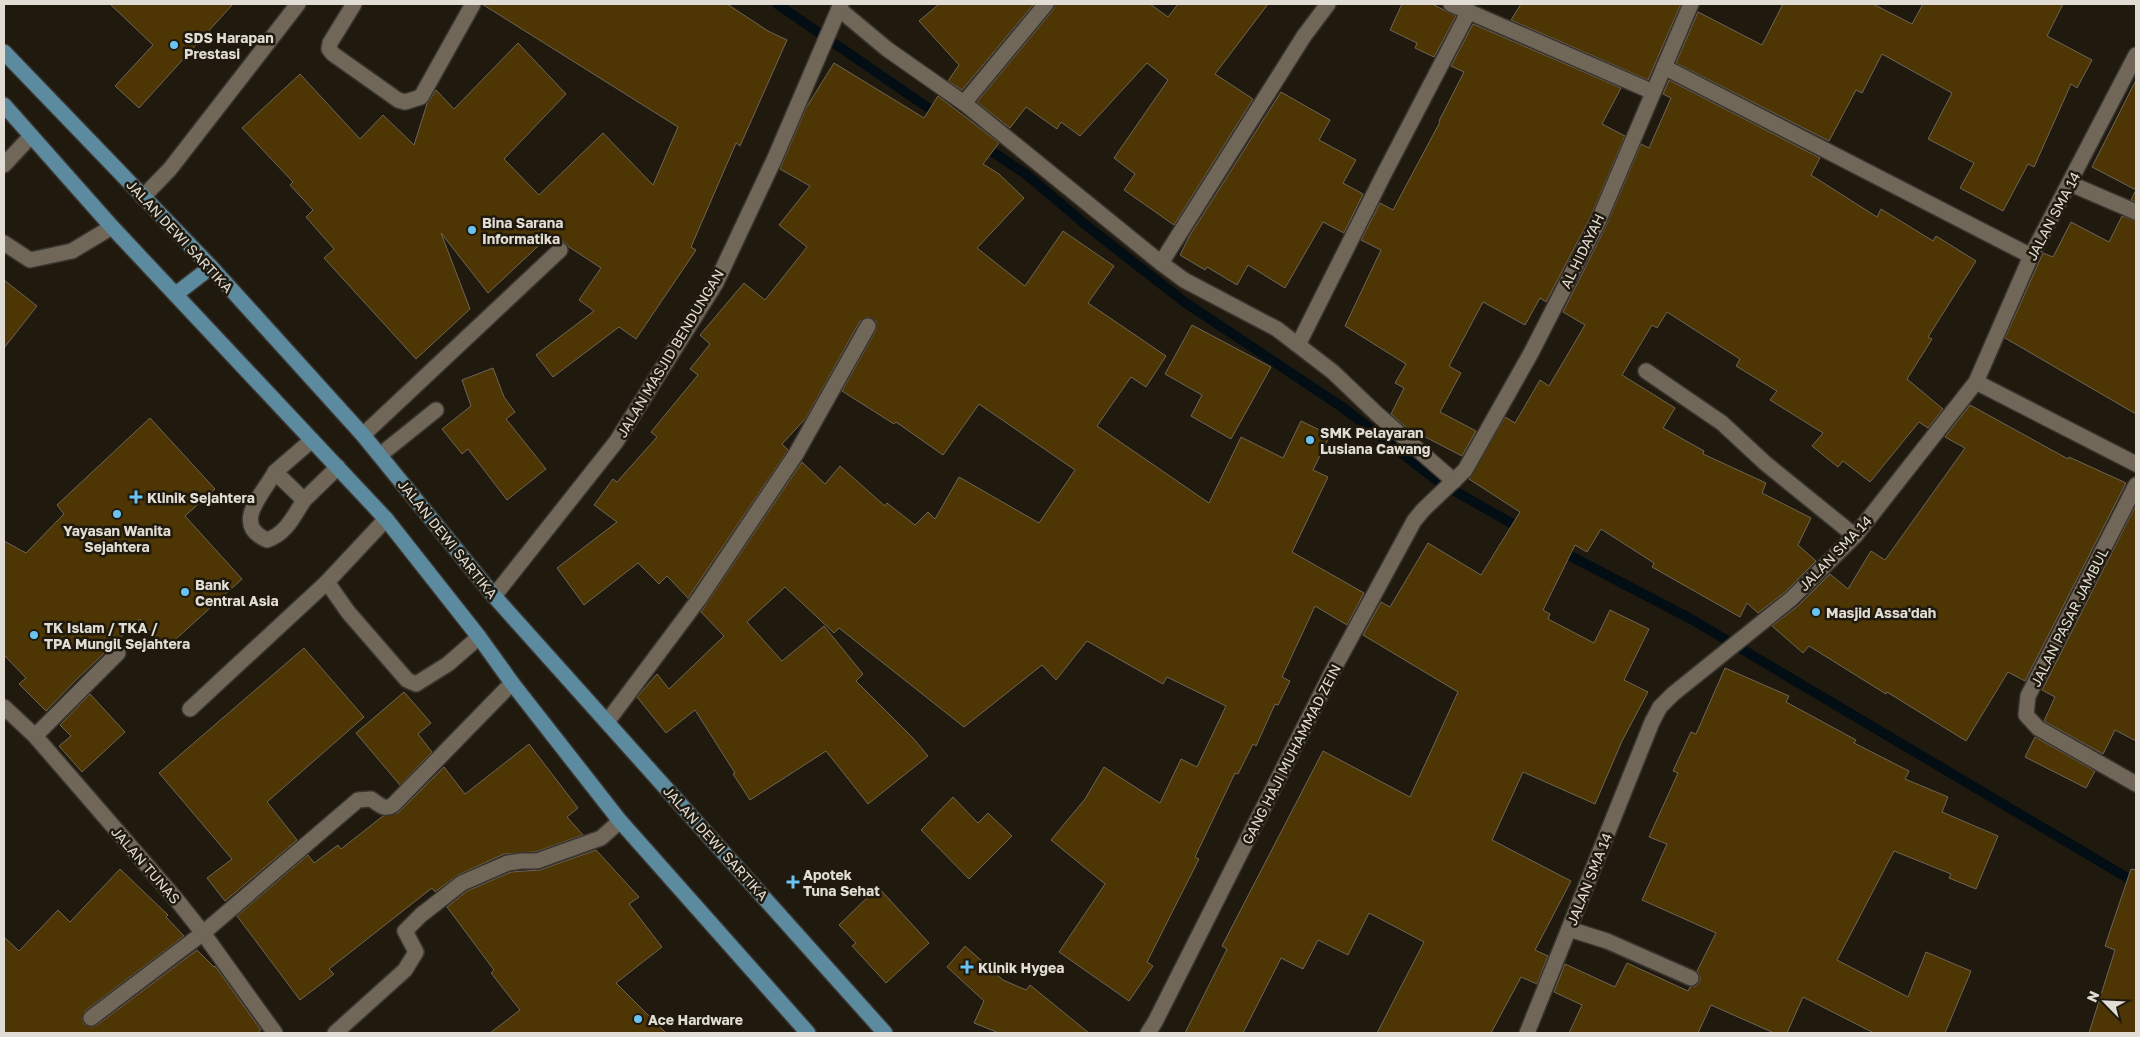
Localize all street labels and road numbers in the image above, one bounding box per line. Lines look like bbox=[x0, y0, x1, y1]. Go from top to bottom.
street label: JALAN SMA 14 bbox=[2023, 169, 2083, 263]
street label: JALAN DEWI SARTIKA bbox=[123, 176, 237, 296]
street label: AL HIDAYAH bbox=[1557, 211, 1607, 291]
street label: JALAN MASJID BENDUNGAN bbox=[613, 266, 727, 440]
street label: JALAN DEWI SARTIKA bbox=[395, 476, 502, 602]
street label: JALAN SMA 14 bbox=[1795, 512, 1875, 594]
street label: JALAN PASAR JAMBUL bbox=[2027, 545, 2111, 689]
street label: GANG HAJI MUHAMMAD ZEIN bbox=[1238, 661, 1344, 847]
street label: JALAN DEWI SARTIKA bbox=[660, 782, 772, 904]
street label: JALAN TUNAS bbox=[108, 823, 184, 907]
street label: JALAN SMA 14 bbox=[1563, 830, 1615, 928]

